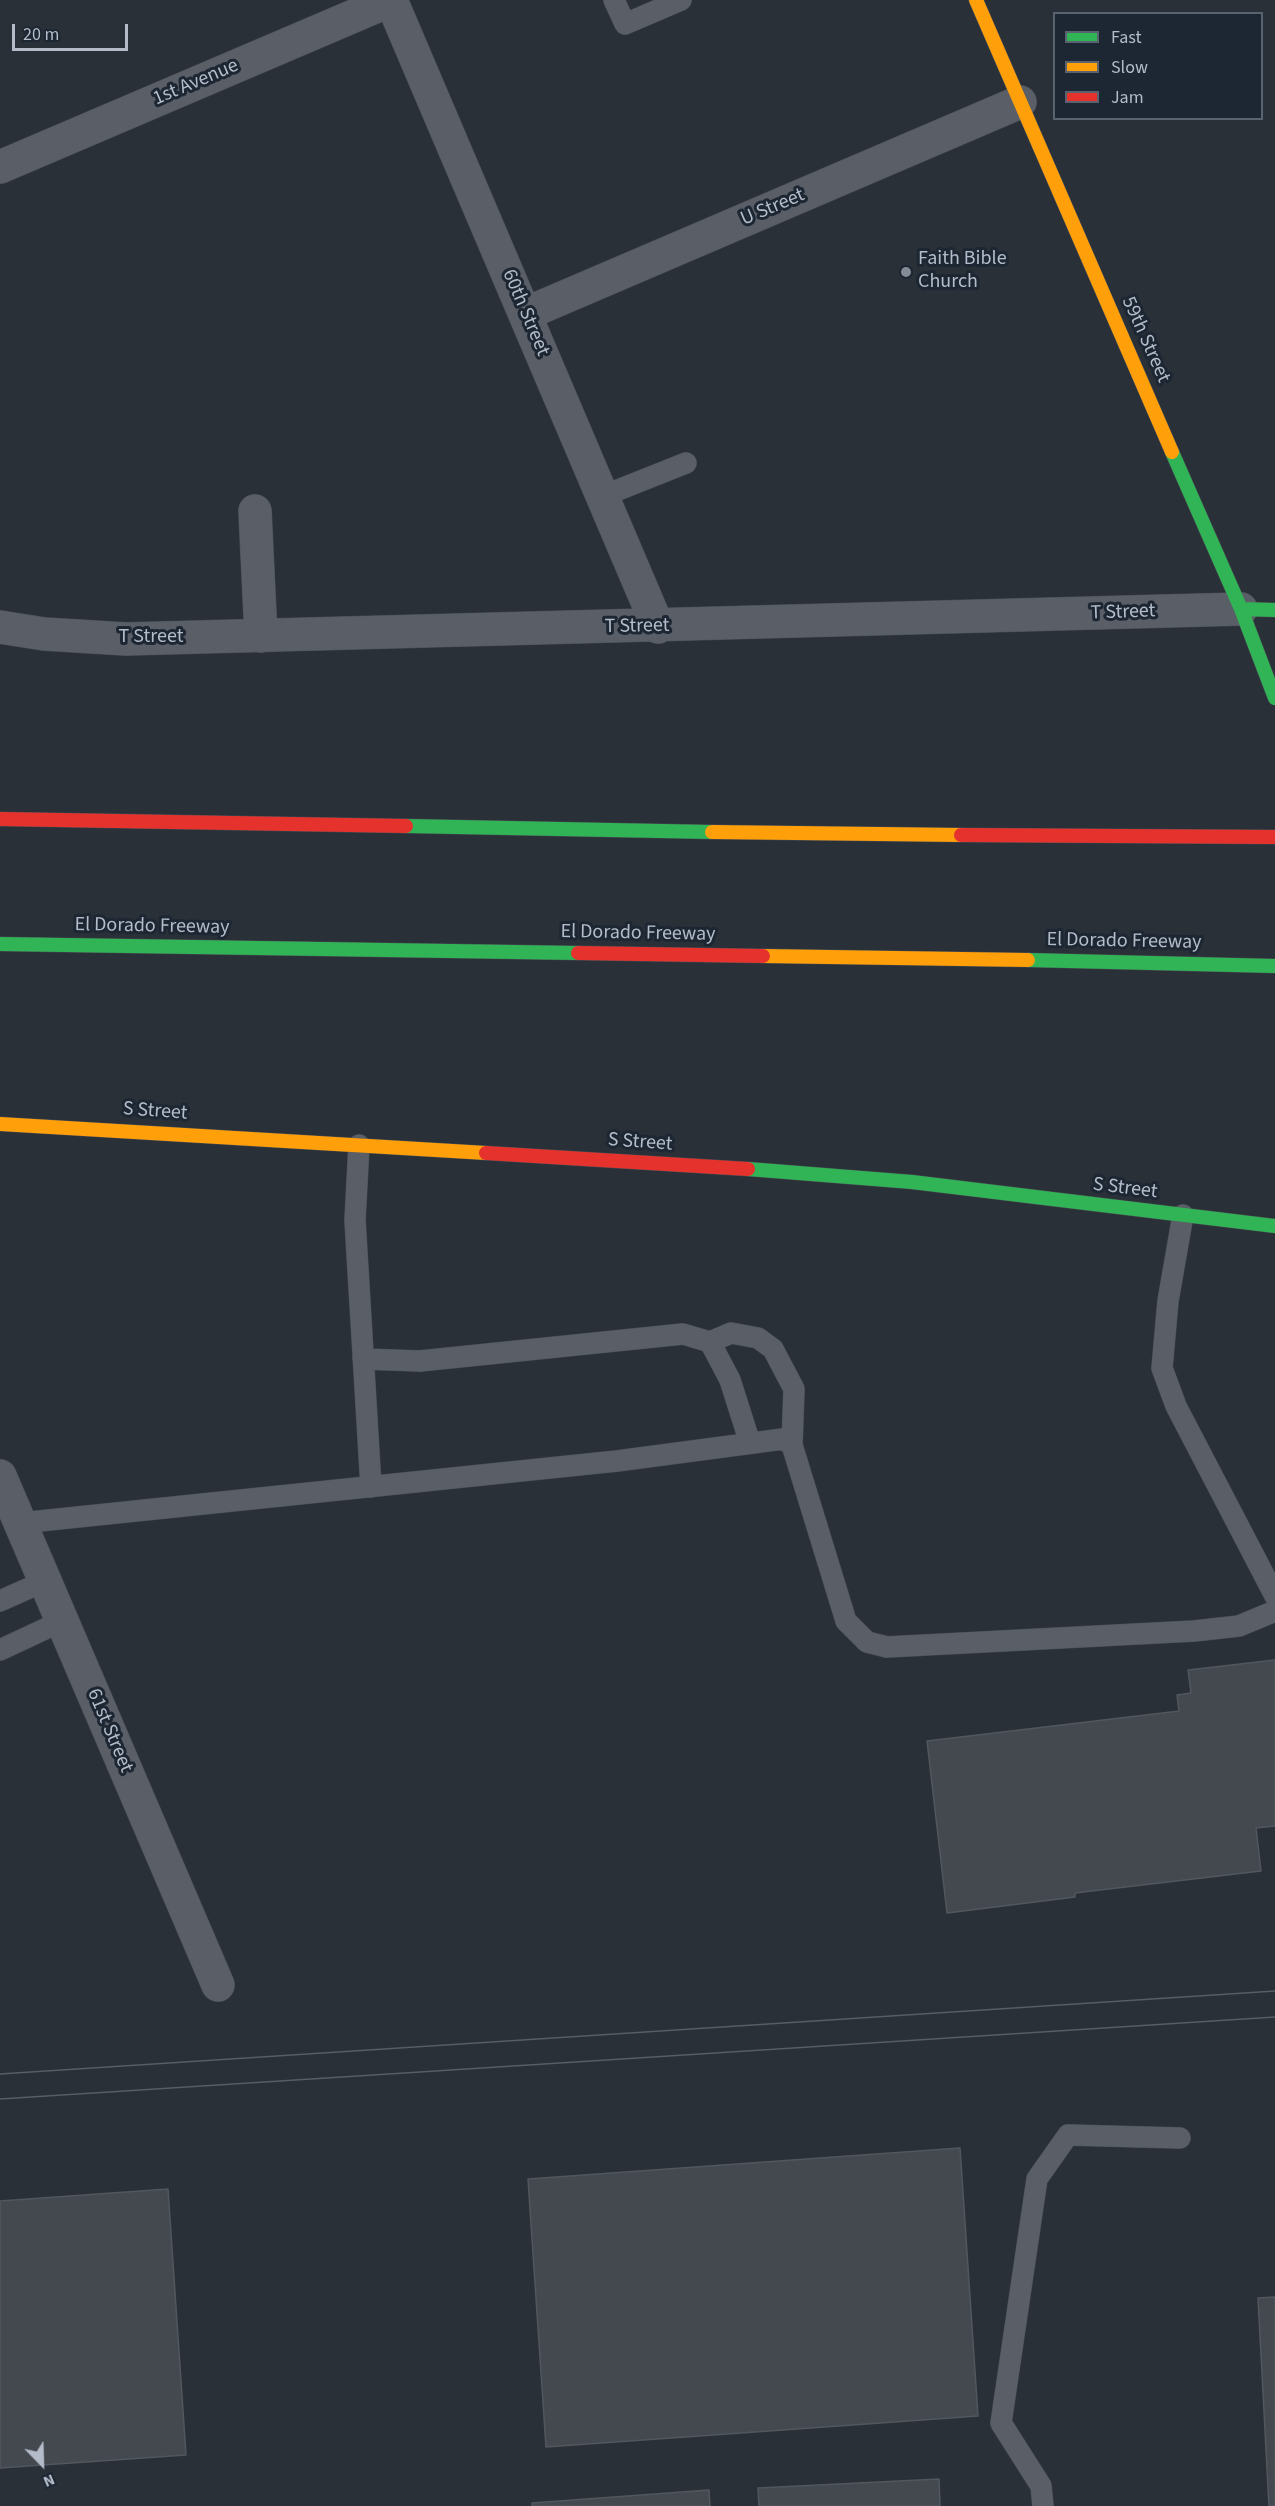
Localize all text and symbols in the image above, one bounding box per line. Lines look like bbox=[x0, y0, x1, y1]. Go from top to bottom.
scale bar bbox=[15, 12, 130, 50]
legend bbox=[1053, 12, 1263, 120]
text: 20 m bbox=[23, 22, 59, 47]
text: Fast bbox=[1111, 25, 1142, 50]
street label: 1st Avenue bbox=[150, 54, 242, 112]
text: Slow bbox=[1111, 55, 1148, 80]
text: Jam bbox=[1111, 85, 1144, 110]
street label: U Street bbox=[737, 184, 809, 232]
place label: Faith Bible Church bbox=[918, 248, 1007, 295]
marker: Faith Bible Church bbox=[899, 265, 913, 279]
street label: 60th Street bbox=[496, 266, 554, 360]
street label: 59th Street bbox=[1115, 293, 1175, 387]
street label: T Street bbox=[1090, 600, 1156, 626]
street label: T Street bbox=[604, 614, 670, 640]
street label: T Street bbox=[119, 626, 183, 650]
street label: El Dorado Freeway bbox=[74, 914, 230, 940]
street label: El Dorado Freeway bbox=[560, 921, 716, 947]
street label: El Dorado Freeway bbox=[1046, 929, 1202, 955]
street label: S Street bbox=[122, 1098, 188, 1126]
street label: S Street bbox=[607, 1129, 673, 1157]
street label: S Street bbox=[1091, 1173, 1159, 1205]
street label: 61st Street bbox=[81, 1685, 137, 1777]
north arrow bbox=[12, 2434, 72, 2494]
text: N bbox=[40, 2468, 58, 2493]

